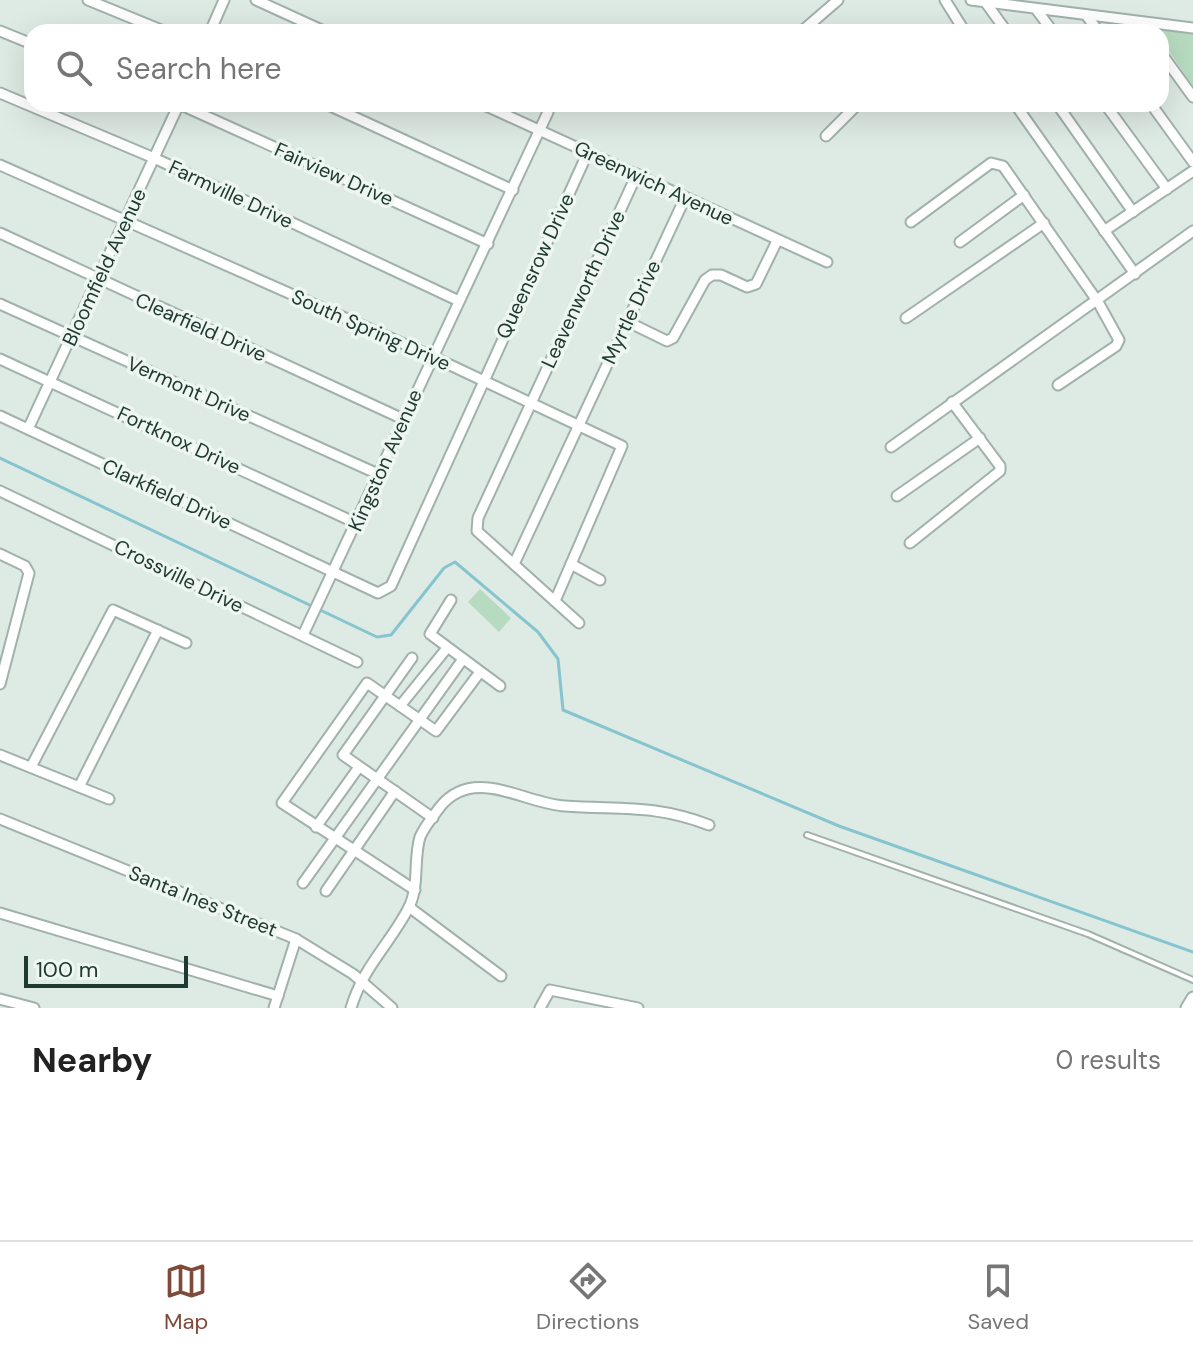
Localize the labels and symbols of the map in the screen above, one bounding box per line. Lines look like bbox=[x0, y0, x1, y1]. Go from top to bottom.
street label: Greenwich Avenue bbox=[570, 135, 738, 231]
street label: Fairview Drive bbox=[271, 136, 397, 212]
street label: Farmville Drive bbox=[165, 154, 297, 234]
street label: Bloomfield Avenue bbox=[56, 184, 152, 350]
street label: Queensrow Drive bbox=[490, 189, 580, 343]
street label: Leavenworth Drive bbox=[535, 206, 631, 372]
street label: Myrtle Drive bbox=[596, 256, 666, 368]
street label: South Spring Drive bbox=[287, 283, 455, 377]
street label: Clearfield Drive bbox=[131, 286, 271, 368]
street label: Vermont Drive bbox=[123, 350, 255, 428]
street label: Kingston Avenue bbox=[342, 385, 428, 535]
street label: Fortknox Drive bbox=[113, 400, 245, 480]
street label: Clarkfield Drive bbox=[98, 453, 236, 535]
street label: Crossville Drive bbox=[110, 533, 248, 619]
street label: Santa Ines Street bbox=[125, 859, 281, 943]
scale bar bbox=[24, 952, 188, 988]

